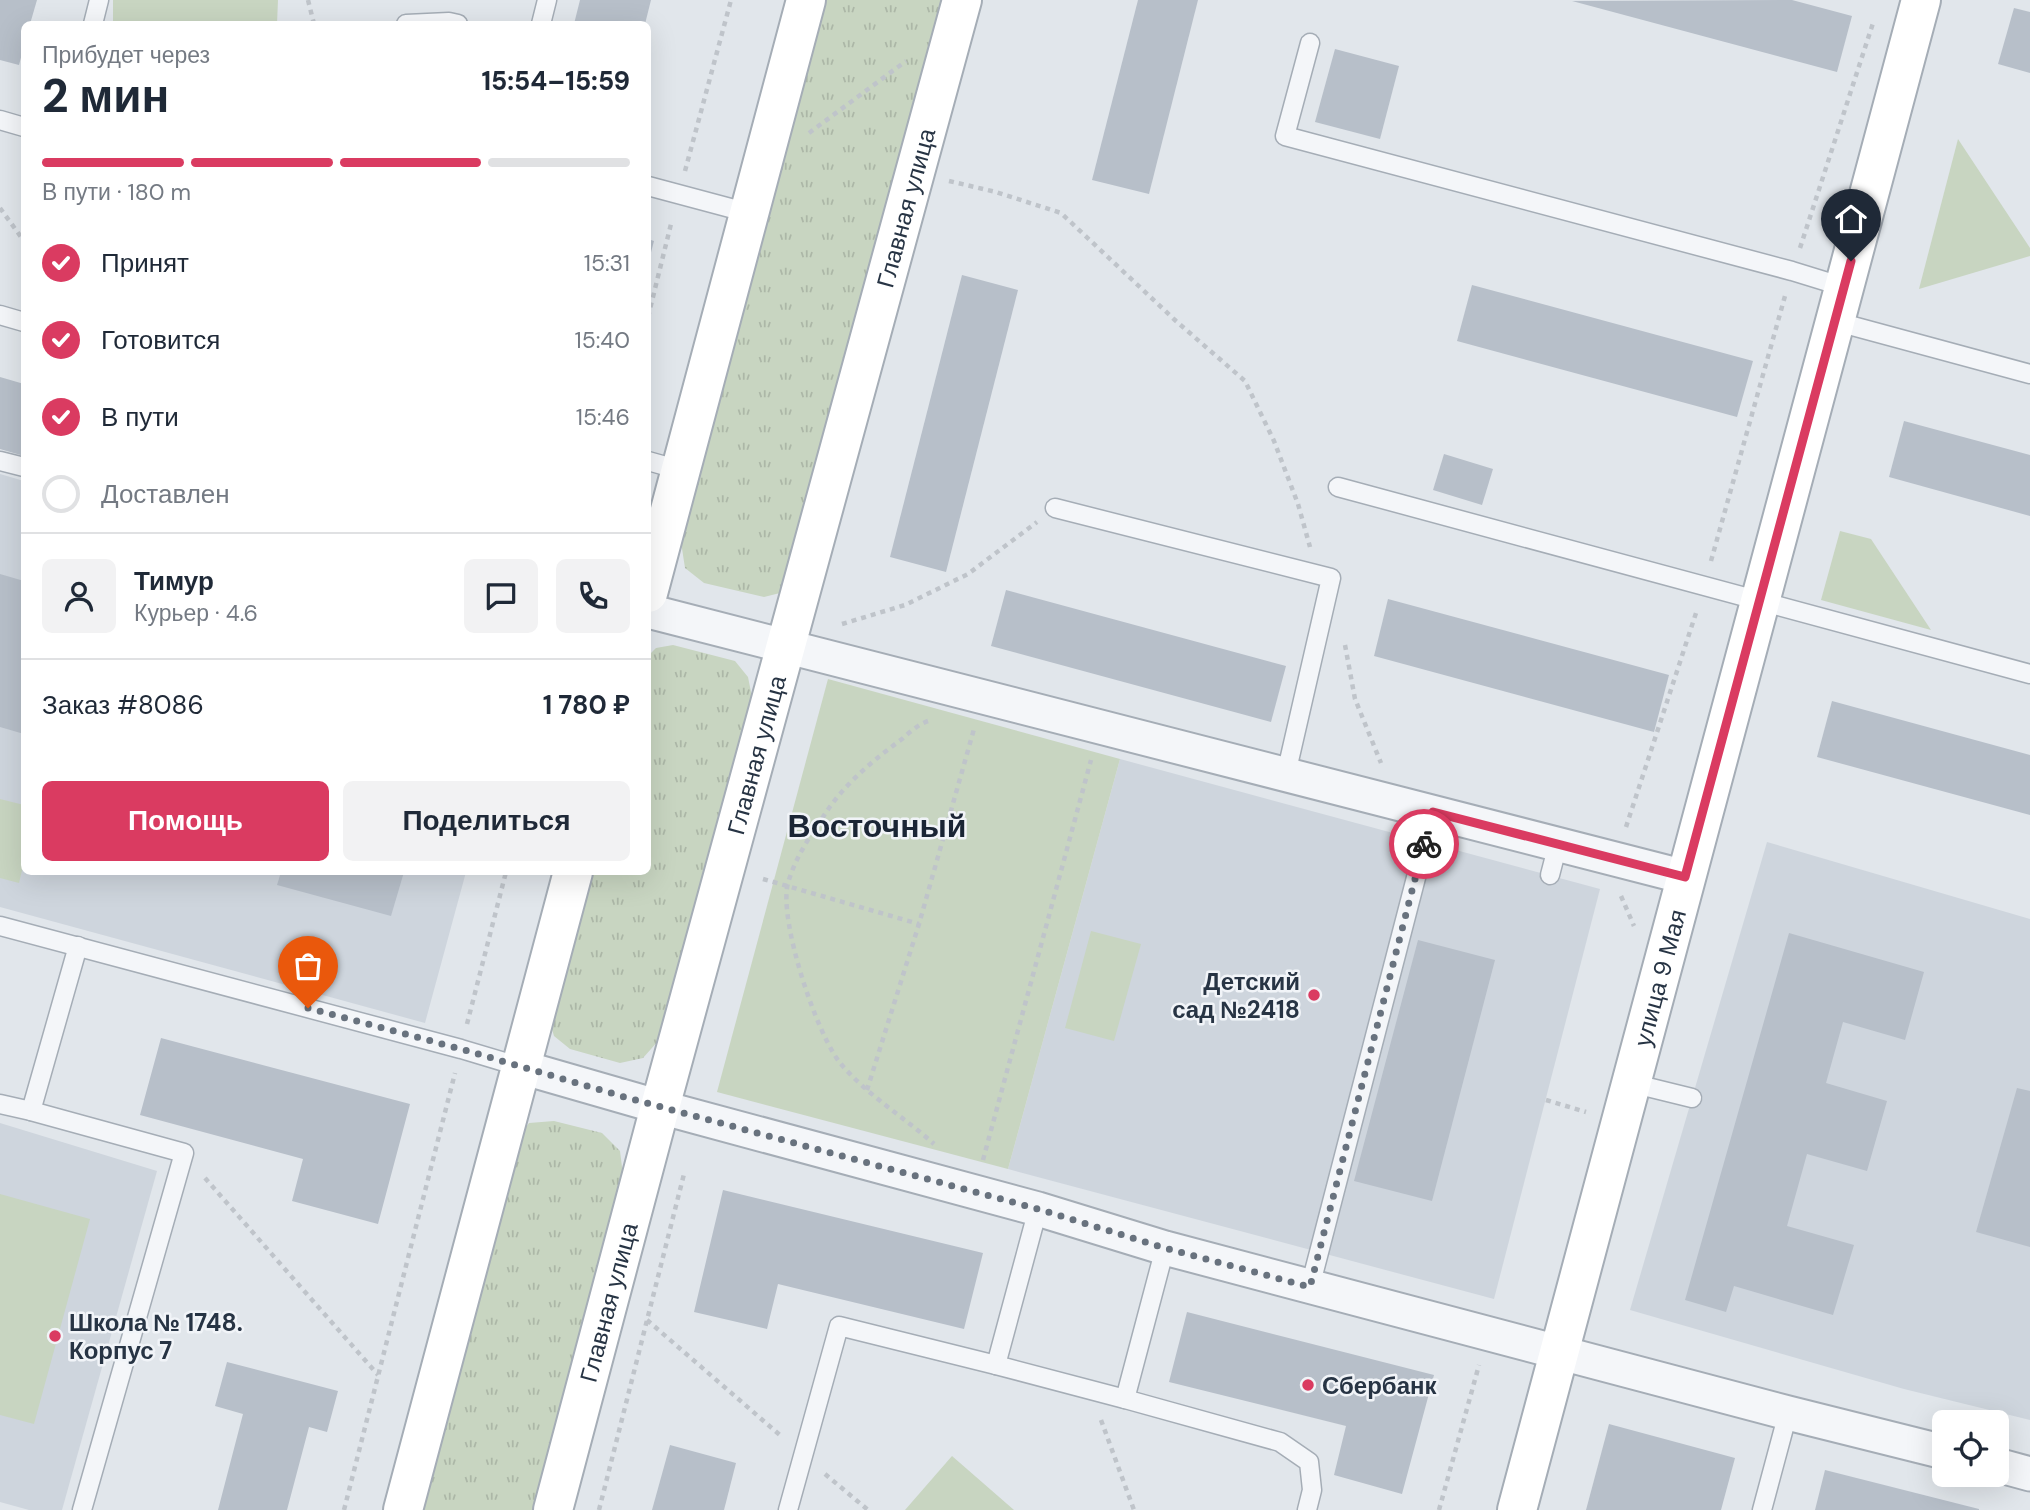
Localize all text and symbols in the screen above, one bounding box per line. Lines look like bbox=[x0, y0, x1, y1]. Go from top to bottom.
text: Прибудет через bbox=[42, 40, 210, 70]
text: 15:54–15:59 bbox=[481, 64, 630, 98]
text: 2 мин bbox=[42, 66, 169, 126]
street label: Главная улица bbox=[869, 124, 942, 291]
text: В пути · 180 m bbox=[42, 177, 191, 207]
pin bbox=[1821, 189, 1881, 261]
icon: home bbox=[1832, 200, 1870, 238]
icon: check bbox=[42, 244, 80, 282]
text: Принят bbox=[101, 246, 189, 280]
text: 15:31 bbox=[584, 248, 630, 278]
icon: check bbox=[42, 321, 80, 359]
text: Готовится bbox=[101, 323, 220, 357]
text: 15:40 bbox=[574, 325, 630, 355]
icon: check bbox=[42, 398, 80, 436]
text: В пути bbox=[101, 400, 179, 434]
text: 15:46 bbox=[576, 402, 630, 432]
text: Доставлен bbox=[101, 477, 230, 511]
button: person bbox=[42, 559, 116, 633]
button: chat bbox=[464, 559, 538, 633]
button: phone bbox=[556, 559, 630, 633]
text: Тимур bbox=[134, 564, 214, 598]
text: Курьер · 4.6 bbox=[134, 598, 258, 628]
street label: Главная улица bbox=[720, 671, 793, 838]
text: Заказ #8086 bbox=[42, 688, 204, 722]
text: 1 780 ₽ bbox=[543, 688, 630, 722]
button: Помощь bbox=[42, 781, 329, 861]
button: Поделиться bbox=[343, 781, 630, 861]
district label: Восточный bbox=[788, 805, 966, 847]
courier bbox=[1389, 809, 1459, 879]
icon: bike bbox=[1405, 825, 1443, 863]
street label: улица 9 Мая bbox=[1626, 906, 1693, 1050]
pin bbox=[278, 936, 338, 1008]
icon: bag bbox=[289, 947, 327, 985]
place label: Детский сад №2418 bbox=[1172, 966, 1300, 1025]
marker: Детский сад №2418 bbox=[1306, 987, 1322, 1003]
street label: Главная улица bbox=[572, 1218, 644, 1385]
place label: Школа № 1748. Корпус 7 bbox=[69, 1307, 243, 1366]
marker: Школа № 1748. Корпус 7 bbox=[47, 1328, 63, 1344]
place label: Сбербанк bbox=[1322, 1370, 1438, 1401]
marker: Сбербанк bbox=[1300, 1377, 1316, 1393]
map controls bbox=[1932, 1410, 2009, 1487]
button: locate bbox=[1932, 1410, 2009, 1487]

